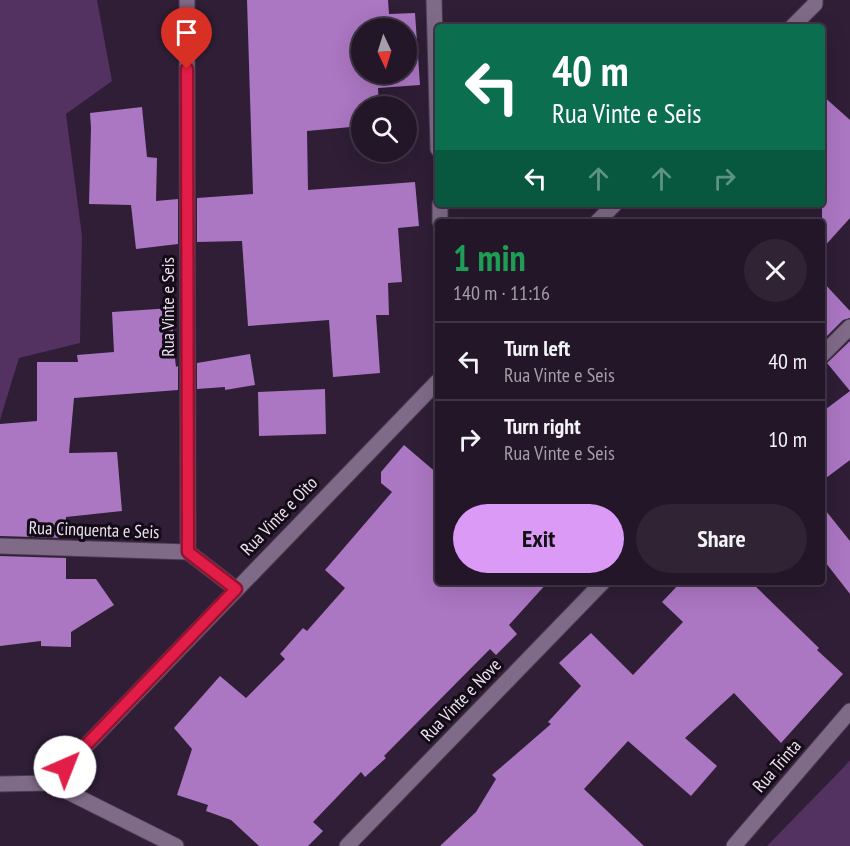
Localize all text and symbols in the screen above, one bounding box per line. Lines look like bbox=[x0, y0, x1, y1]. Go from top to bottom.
pin bbox=[161, 7, 212, 69]
icon: arrive bbox=[170, 16, 203, 49]
north arrow bbox=[351, 18, 417, 84]
map controls bbox=[351, 18, 417, 162]
text: 40 m bbox=[552, 43, 629, 98]
icon: left bbox=[453, 48, 531, 126]
button: search bbox=[351, 96, 417, 162]
text: Rua Vinte e Seis bbox=[552, 96, 701, 130]
icon: left bbox=[519, 162, 552, 195]
icon: ahead bbox=[582, 162, 615, 195]
icon: ahead bbox=[645, 162, 678, 195]
icon: right bbox=[708, 162, 741, 195]
text: 1 min bbox=[453, 234, 526, 281]
button: close bbox=[744, 239, 807, 302]
street label: Rua Vinte e Seis bbox=[156, 257, 179, 357]
text: 140 m · 11:16 bbox=[453, 280, 550, 306]
text: Turn left bbox=[504, 334, 570, 362]
icon: left bbox=[453, 345, 486, 378]
text: 40 m bbox=[768, 347, 807, 375]
text: Rua Vinte e Seis bbox=[504, 362, 615, 388]
text: Turn right bbox=[504, 412, 581, 440]
icon: right bbox=[453, 423, 486, 456]
text: 10 m bbox=[768, 425, 807, 453]
text: Rua Vinte e Seis bbox=[504, 440, 615, 466]
street label: Rua Vinte e Oito bbox=[235, 471, 322, 560]
button: Exit bbox=[453, 504, 624, 573]
button: Share bbox=[636, 504, 807, 573]
street label: Rua Cinquenta e Seis bbox=[28, 516, 160, 543]
street label: Rua Vinte e Nove bbox=[415, 653, 506, 746]
position arrow bbox=[33, 735, 97, 799]
street label: Rua Trinta bbox=[747, 735, 806, 797]

